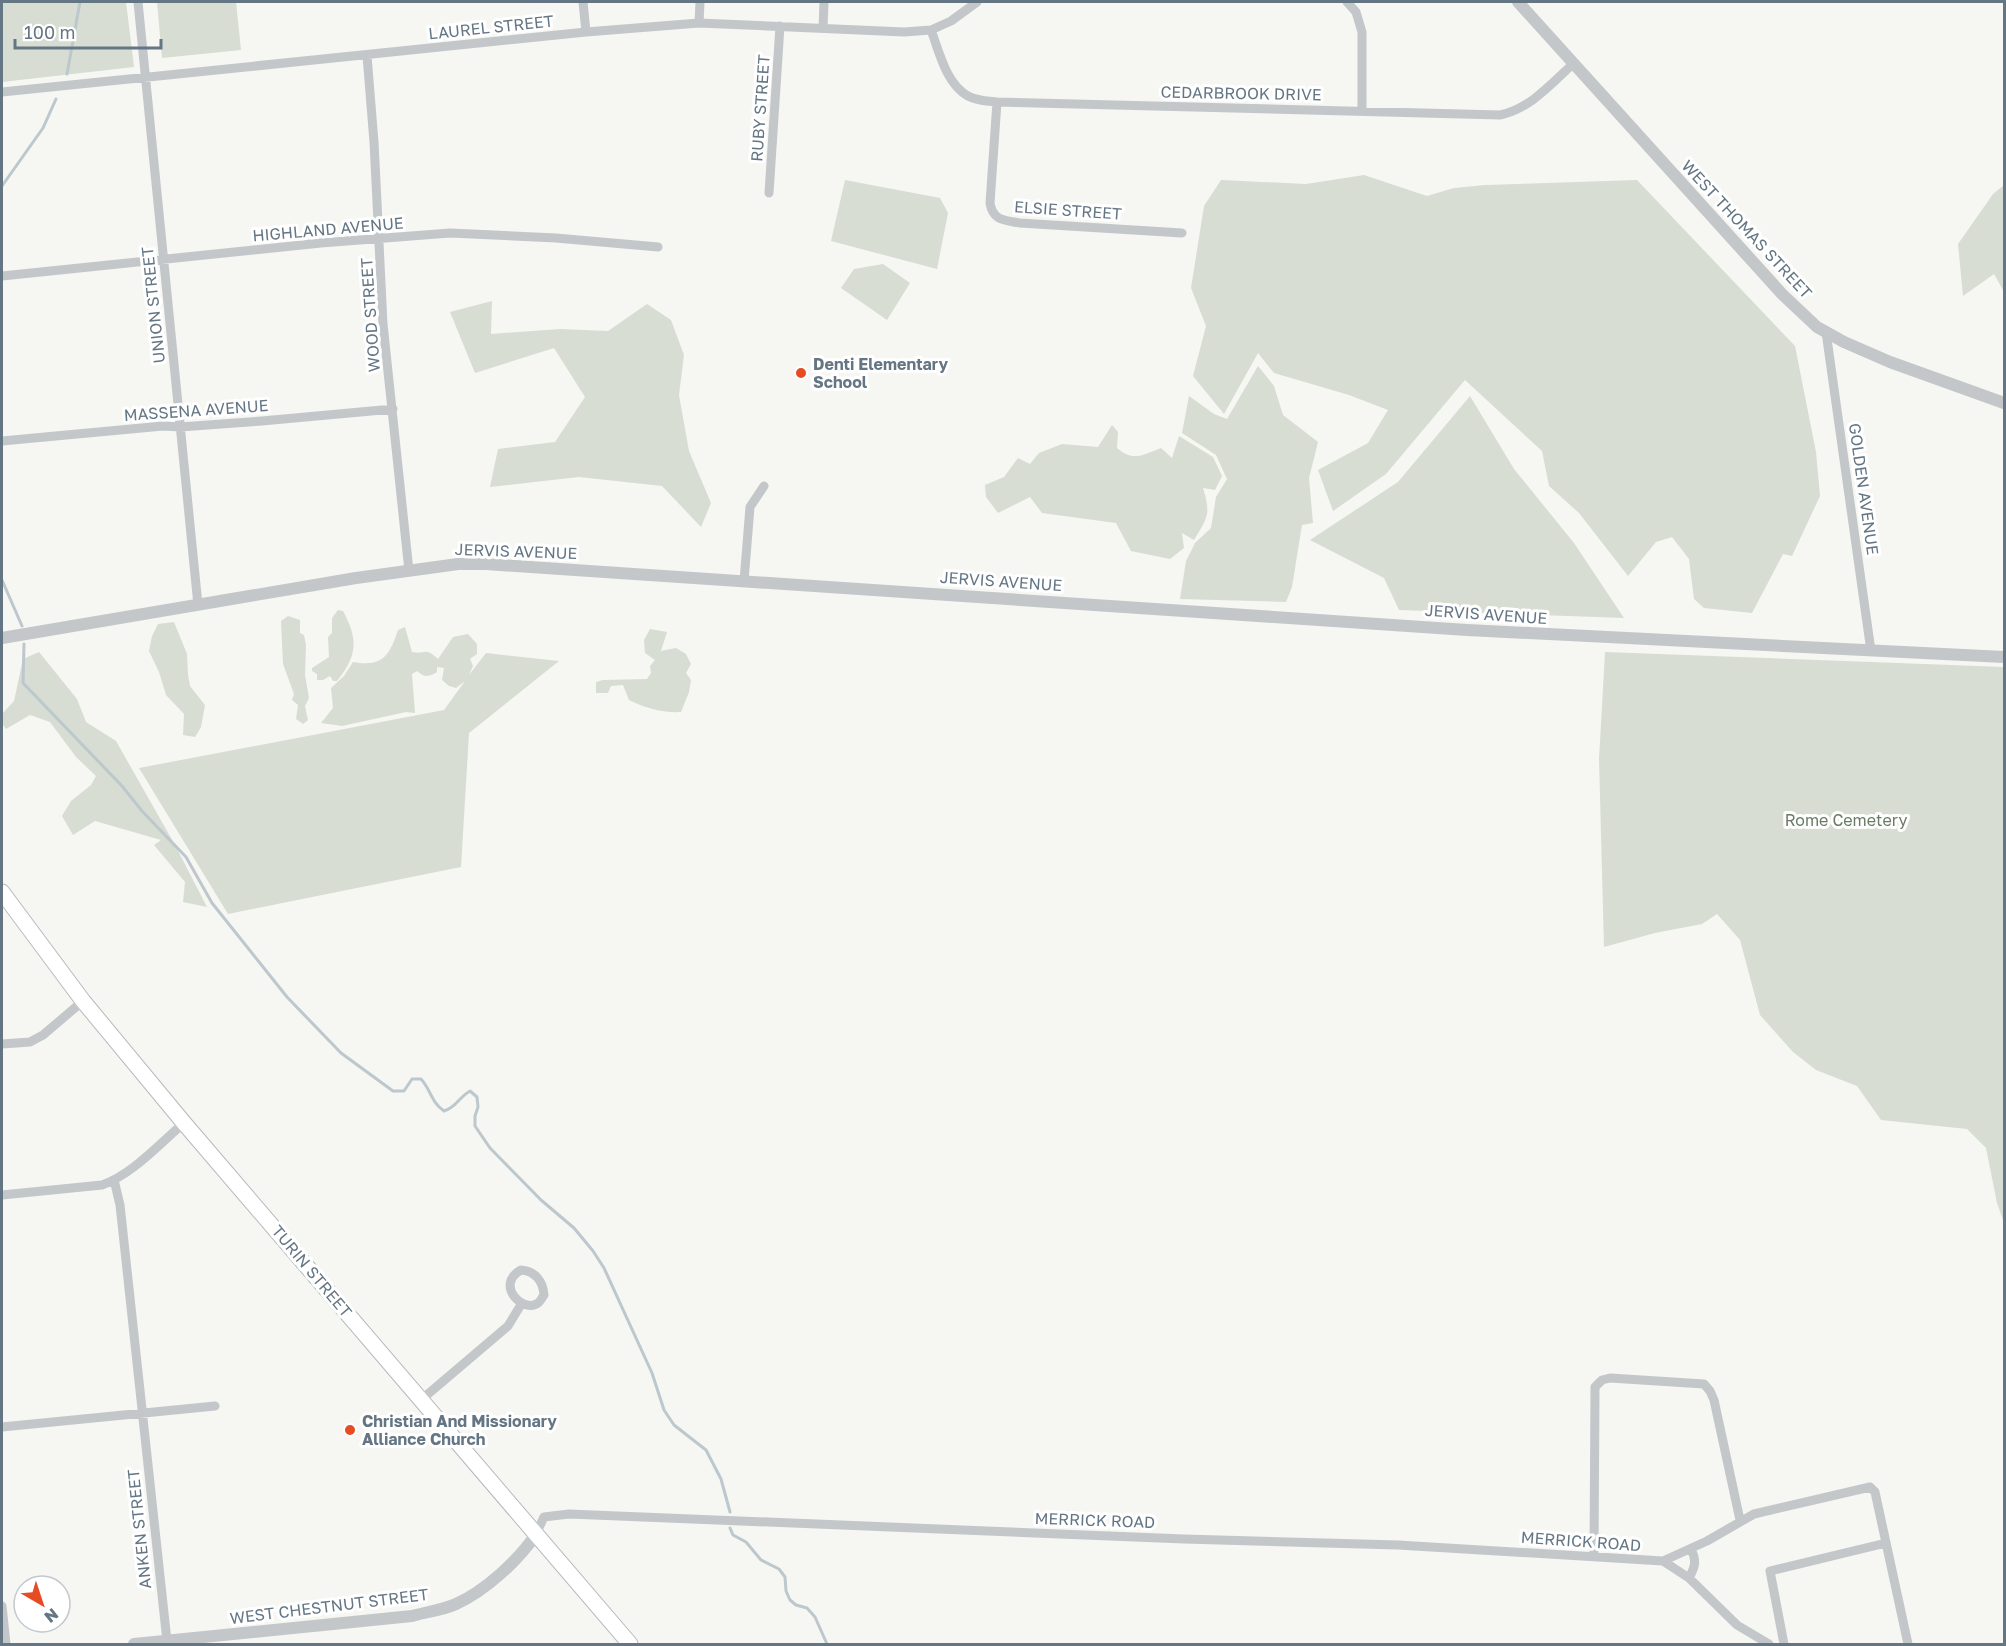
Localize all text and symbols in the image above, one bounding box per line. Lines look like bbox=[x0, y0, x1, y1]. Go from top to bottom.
street label: LAUREL STREET bbox=[427, 10, 555, 44]
scale bar bbox=[15, 12, 160, 50]
text: 100 m bbox=[24, 21, 75, 43]
street label: RUBY STREET bbox=[746, 54, 774, 162]
street label: CEDARBROOK DRIVE bbox=[1160, 82, 1322, 104]
street label: WEST THOMAS STREET bbox=[1678, 156, 1816, 302]
street label: ELSIE STREET bbox=[1013, 196, 1123, 224]
street label: HIGHLAND AVENUE bbox=[252, 212, 404, 246]
street label: UNION STREET bbox=[137, 246, 169, 364]
street label: WOOD STREET bbox=[356, 257, 384, 373]
place label: Denti Elementary School bbox=[813, 354, 948, 392]
marker: Denti Elementary School bbox=[794, 366, 808, 380]
street label: MASSENA AVENUE bbox=[123, 395, 269, 425]
street label: GOLDEN AVENUE bbox=[1845, 422, 1883, 556]
street label: JERVIS AVENUE bbox=[454, 539, 578, 563]
street label: JERVIS AVENUE bbox=[939, 567, 1063, 595]
street label: JERVIS AVENUE bbox=[1424, 600, 1548, 628]
park label: Rome Cemetery bbox=[1785, 810, 1907, 830]
street label: TURIN STREET bbox=[268, 1221, 356, 1321]
place label: Christian And Missionary Alliance Church bbox=[362, 1411, 557, 1449]
marker: Christian And Missionary Alliance Church bbox=[343, 1423, 357, 1437]
street label: ANKEN STREET bbox=[123, 1468, 155, 1590]
street label: MERRICK ROAD bbox=[1034, 1508, 1156, 1532]
street label: MERRICK ROAD bbox=[1520, 1527, 1642, 1555]
north arrow bbox=[12, 1574, 72, 1634]
street label: WEST CHESTNUT STREET bbox=[228, 1584, 430, 1628]
text: N bbox=[40, 1604, 62, 1627]

